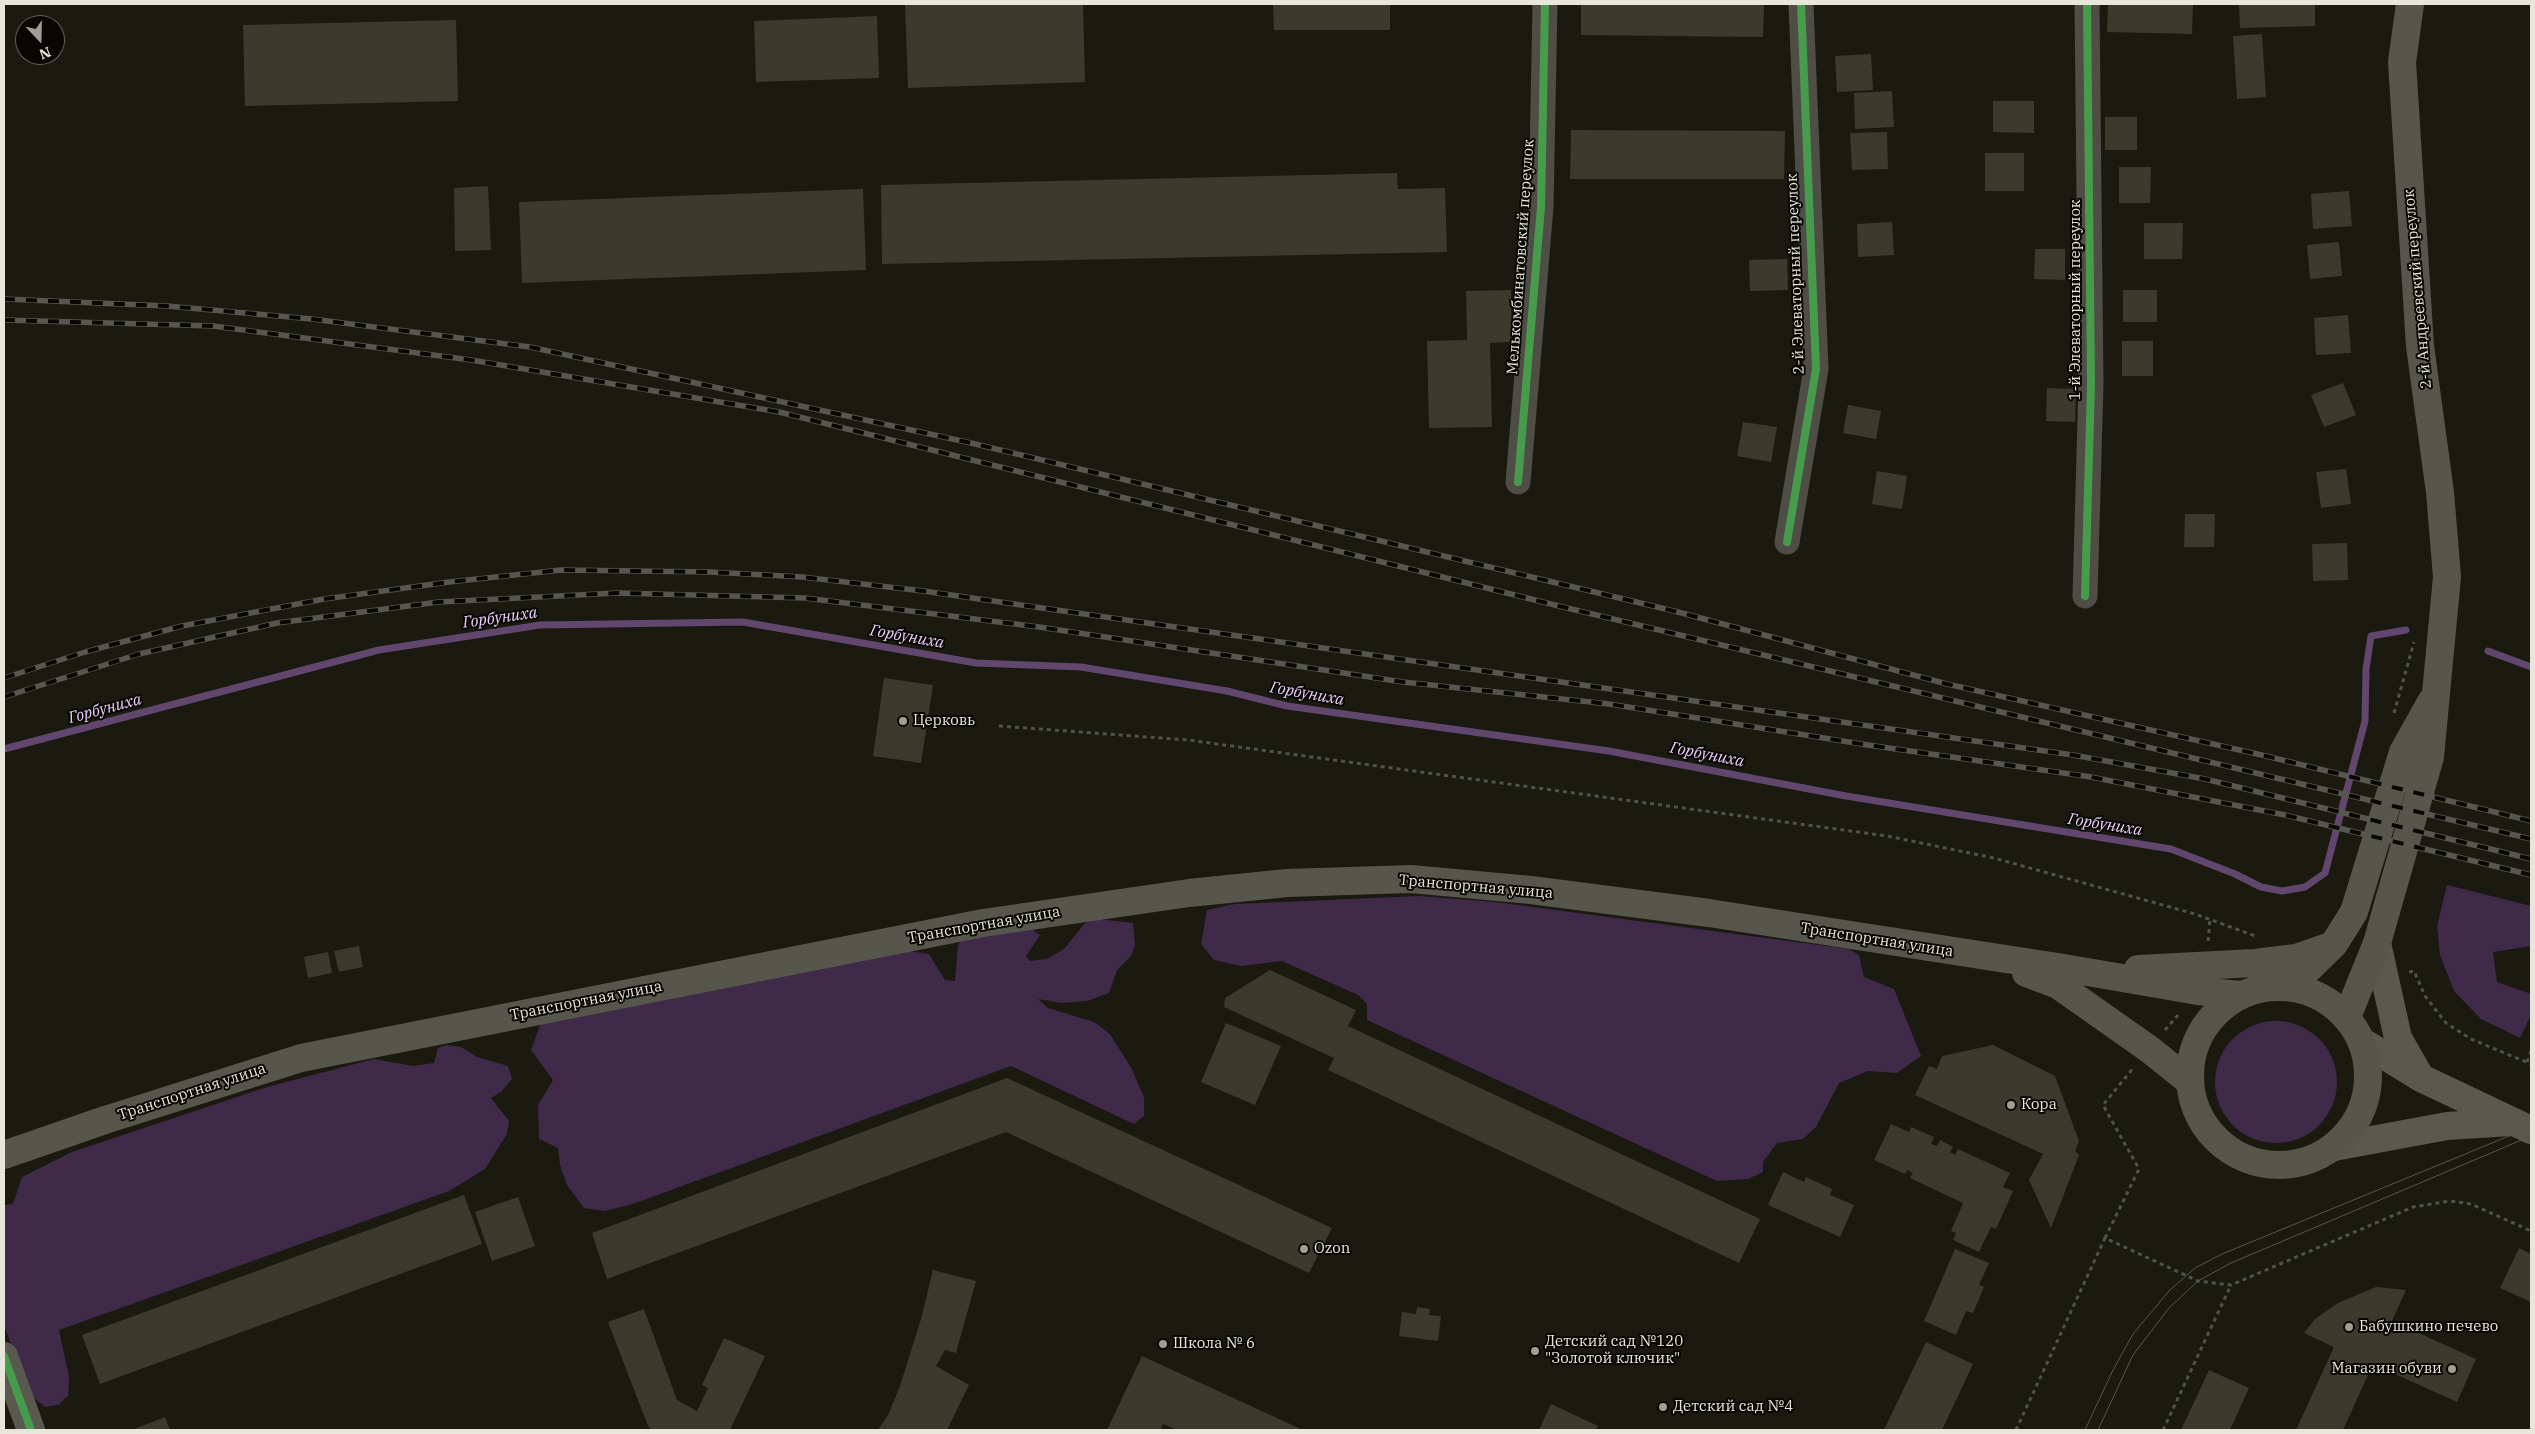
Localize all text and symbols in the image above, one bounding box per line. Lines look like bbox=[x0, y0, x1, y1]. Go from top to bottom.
north arrow bbox=[15, 15, 65, 65]
text: N bbox=[37, 43, 53, 63]
street label: Мелькомбинатовский переулок bbox=[1504, 139, 1538, 375]
street label: 2-й Элеваторный переулок bbox=[1783, 173, 1809, 375]
street label: 2-й Андреевский переулок bbox=[2400, 189, 2436, 389]
street label: 1-й Элеваторный переулок bbox=[2067, 199, 2085, 401]
water label: Горбуниха bbox=[462, 603, 538, 633]
water label: Горбуниха bbox=[868, 621, 946, 653]
water label: Горбуниха bbox=[1268, 678, 1346, 710]
water label: Горбуниха bbox=[66, 690, 144, 728]
place label: Церковь bbox=[913, 712, 975, 730]
marker: Церковь bbox=[897, 715, 909, 727]
water label: Горбуниха bbox=[1668, 738, 1746, 772]
water label: Горбуниха bbox=[2066, 810, 2144, 840]
street label: Транспортная улица bbox=[1398, 871, 1554, 903]
street label: Транспортная улица bbox=[906, 903, 1062, 947]
street label: Транспортная улица bbox=[1799, 919, 1955, 961]
street label: Транспортная улица bbox=[508, 977, 664, 1025]
street label: Транспортная улица bbox=[116, 1060, 268, 1124]
place label: Кора bbox=[2021, 1096, 2057, 1114]
marker: Кора bbox=[2005, 1099, 2017, 1111]
place label: Ozon bbox=[1314, 1240, 1350, 1258]
marker: Ozon bbox=[1298, 1243, 1310, 1255]
place label: Бабушкино печево bbox=[2359, 1318, 2498, 1336]
marker: Бабушкино печево bbox=[2343, 1321, 2355, 1333]
place label: Детский сад №120 "Золотой ключик" bbox=[1545, 1333, 1683, 1368]
place label: Школа № 6 bbox=[1173, 1335, 1255, 1353]
marker: Школа № 6 bbox=[1157, 1338, 1169, 1350]
marker: Детский сад №120 "Золотой ключик" bbox=[1529, 1345, 1541, 1357]
place label: Магазин обуви bbox=[2331, 1360, 2442, 1378]
marker: Магазин обуви bbox=[2446, 1363, 2458, 1375]
place label: Детский сад №4 bbox=[1673, 1398, 1793, 1416]
marker: Детский сад №4 bbox=[1657, 1401, 1669, 1413]

